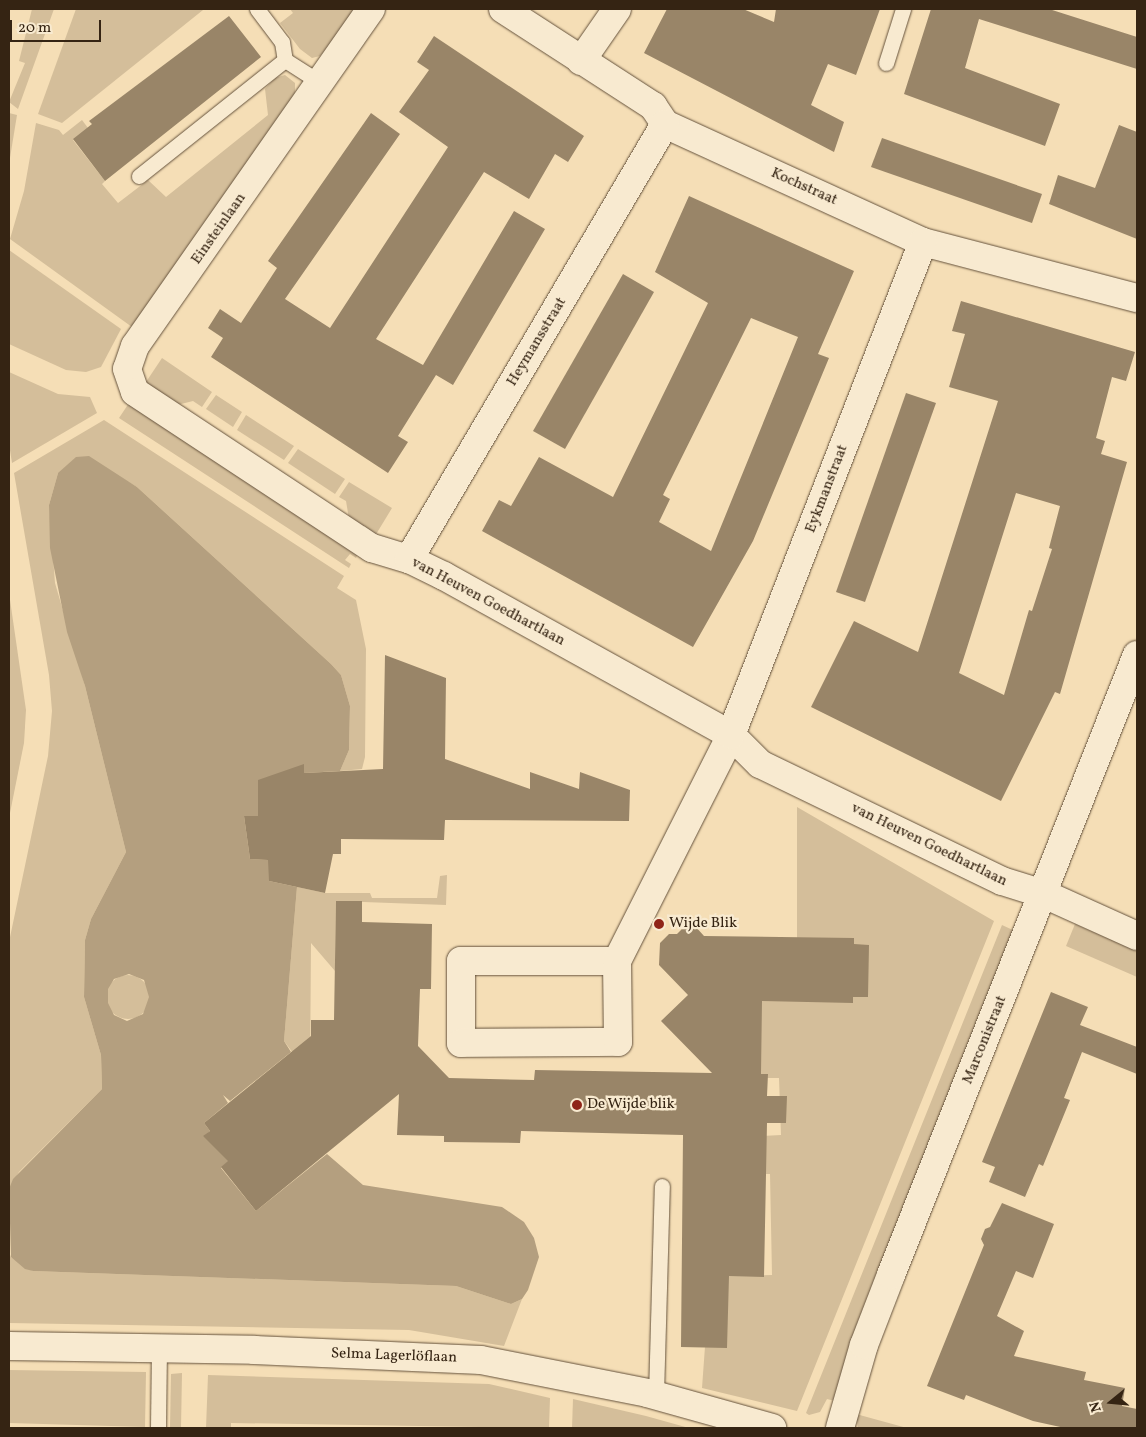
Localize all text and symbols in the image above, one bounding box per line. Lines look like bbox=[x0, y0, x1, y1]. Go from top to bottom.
scale bar bbox=[12, 10, 104, 42]
text: 20 m bbox=[18, 18, 51, 39]
street label: Kochstraat bbox=[768, 164, 840, 210]
street label: Einsteinlaan bbox=[188, 190, 250, 268]
street label: Heymansstraat bbox=[503, 294, 571, 390]
street label: Eykmanstraat bbox=[802, 442, 852, 536]
street label: van Heuven Goedhartlaan bbox=[408, 554, 568, 650]
street label: van Heuven Goedhartlaan bbox=[848, 799, 1010, 891]
place label: Wijde Blik bbox=[669, 915, 737, 933]
marker: Wijde Blik bbox=[653, 918, 665, 930]
street label: Marconistraat bbox=[959, 993, 1011, 1087]
place label: De Wijde blik bbox=[587, 1096, 675, 1114]
marker: De Wijde blik bbox=[571, 1099, 583, 1111]
street label: Selma Lagerlöflaan bbox=[331, 1345, 457, 1367]
north arrow bbox=[1086, 1377, 1136, 1427]
text: N bbox=[1086, 1399, 1107, 1414]

